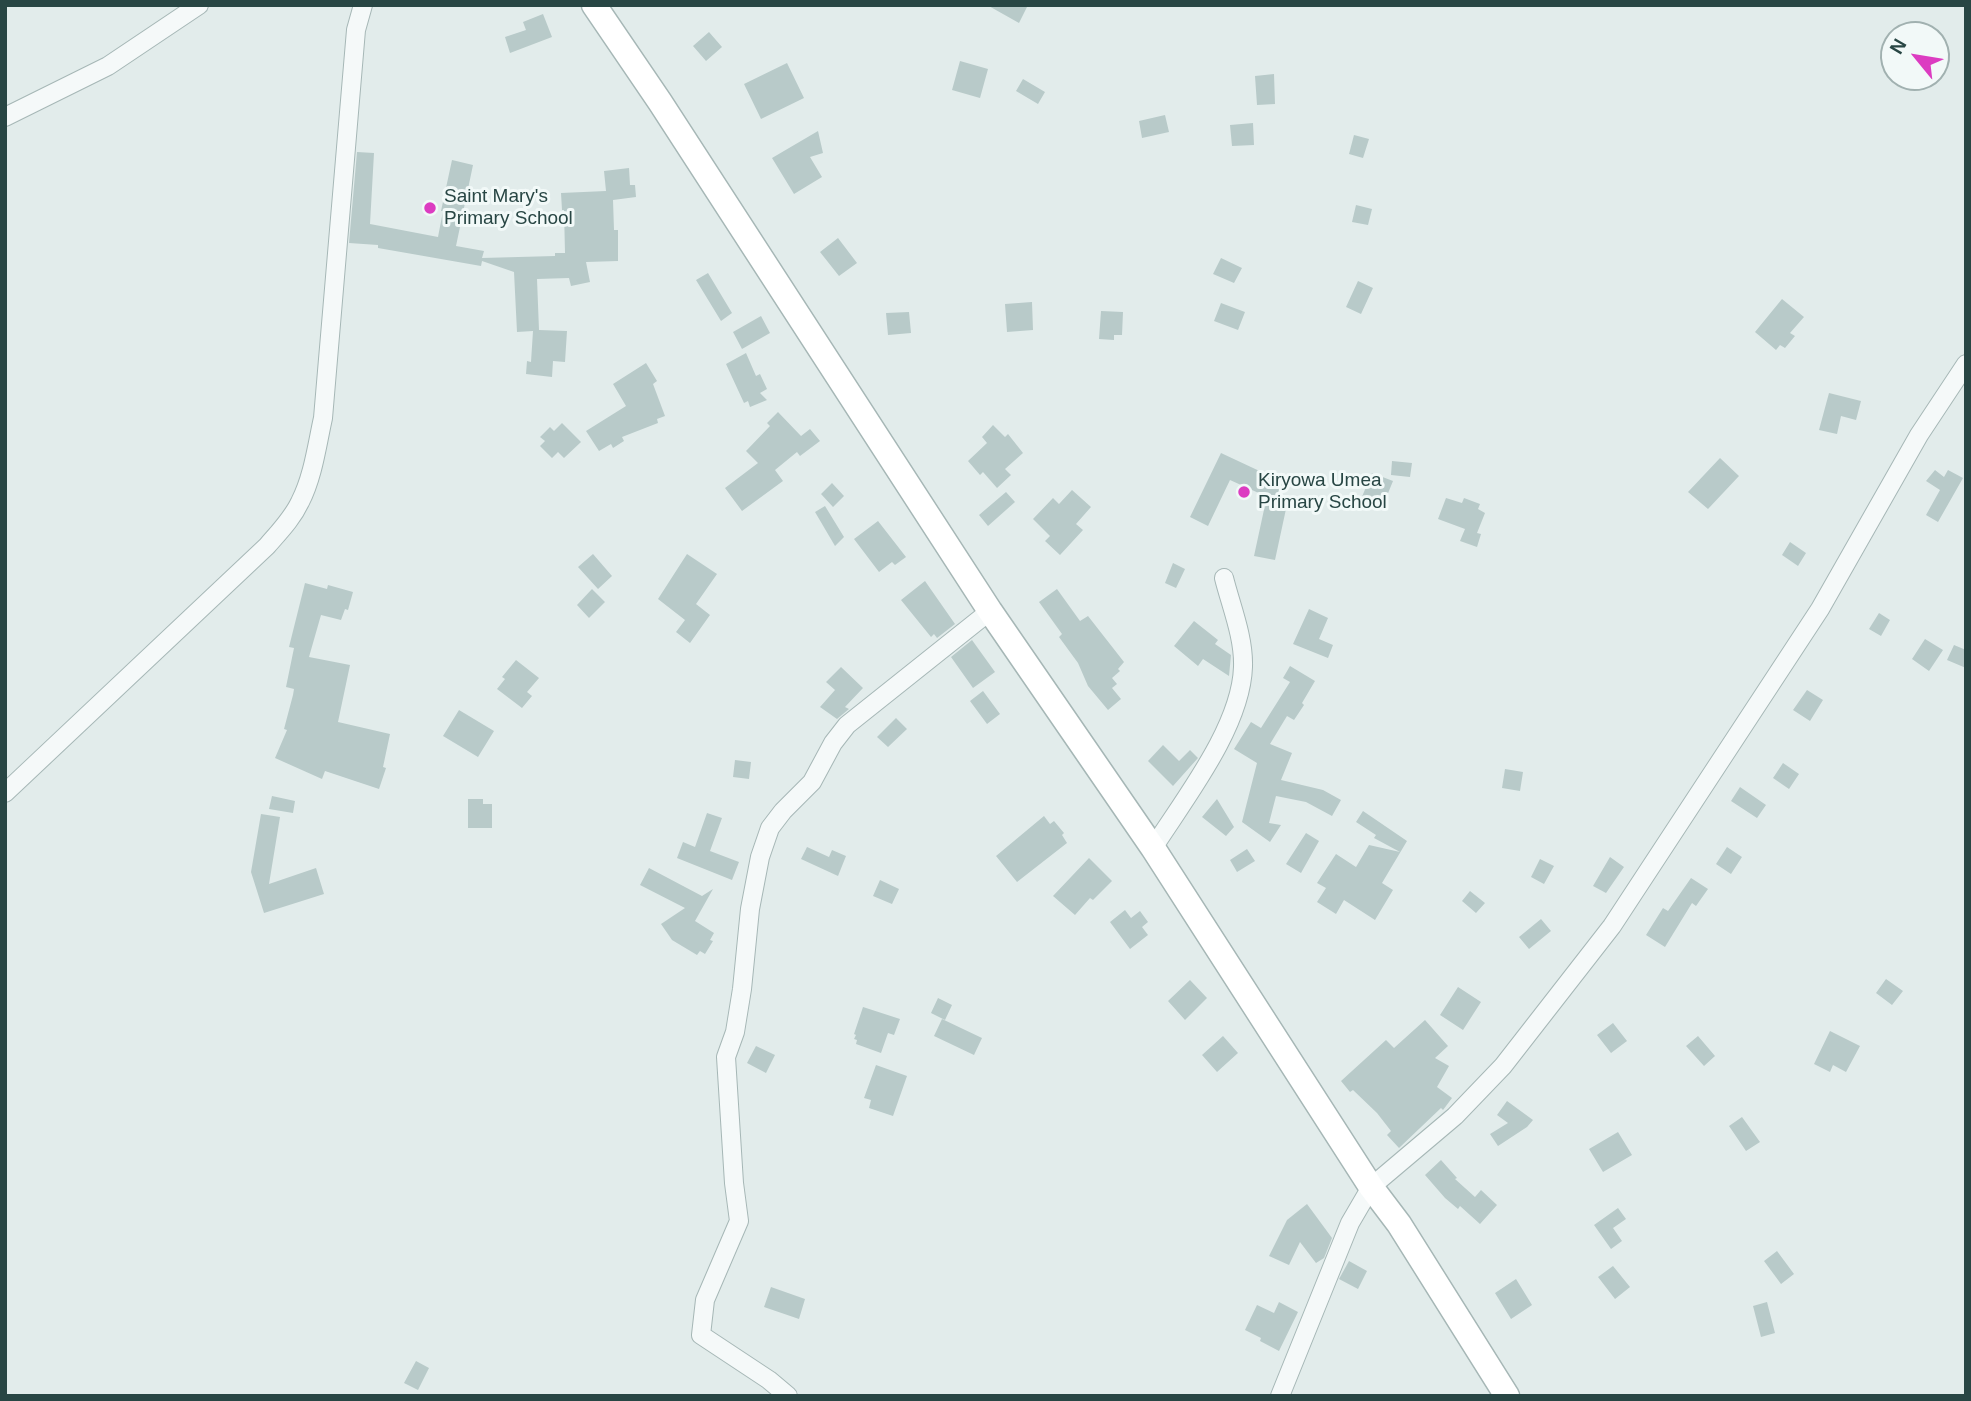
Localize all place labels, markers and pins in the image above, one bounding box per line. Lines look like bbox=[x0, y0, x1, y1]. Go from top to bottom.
place label: Saint Mary's Primary School bbox=[444, 186, 573, 230]
marker: Saint Mary's Primary School bbox=[422, 200, 438, 216]
place label: Kiryowa Umea Primary School bbox=[1258, 470, 1387, 514]
marker: Kiryowa Umea Primary School bbox=[1236, 484, 1252, 500]

